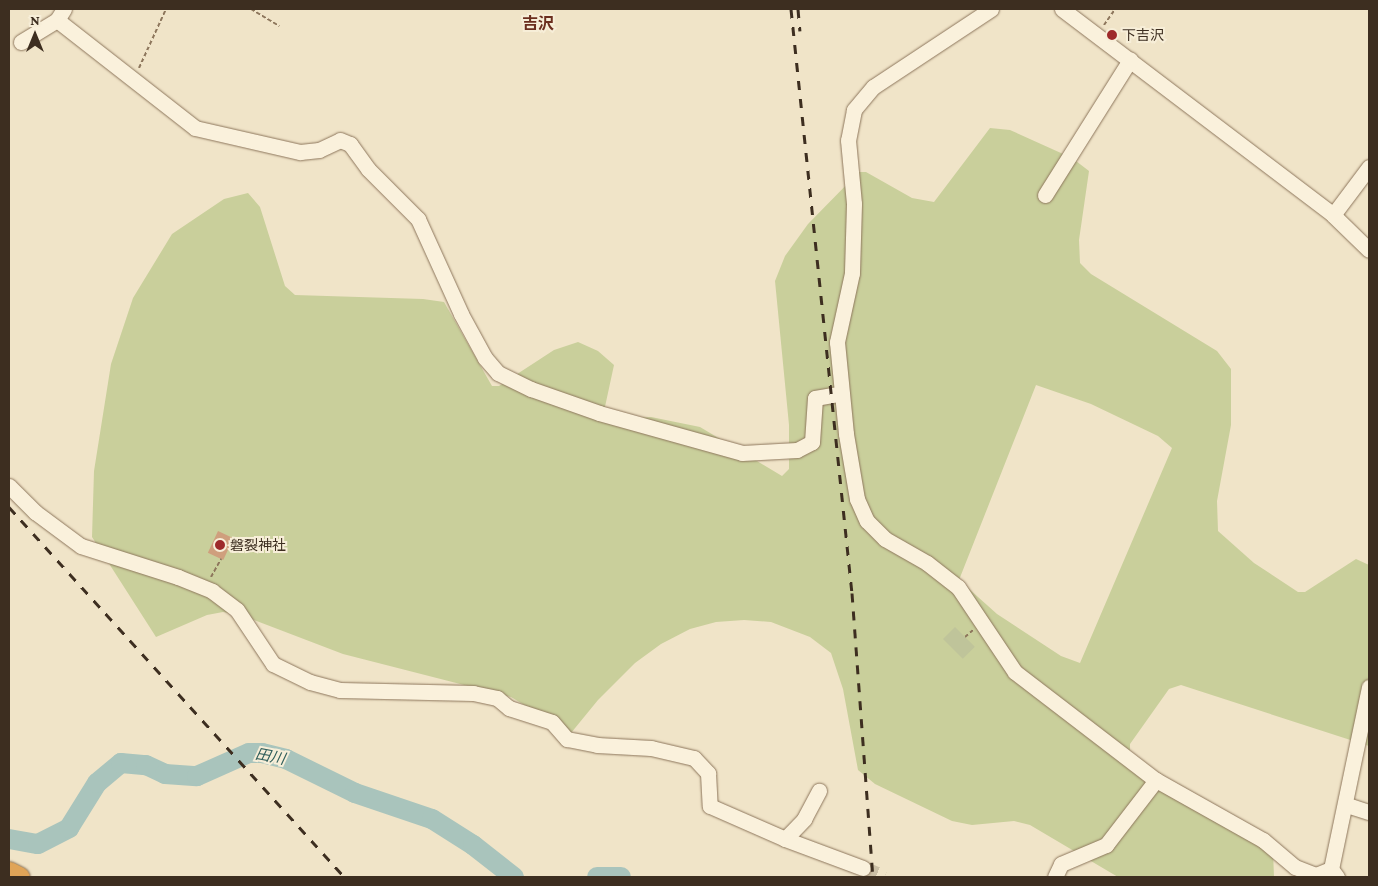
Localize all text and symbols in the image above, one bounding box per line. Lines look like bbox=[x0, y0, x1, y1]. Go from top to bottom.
north arrow bbox=[10, 10, 60, 60]
text: N bbox=[30, 12, 40, 28]
district label: 吉沢 bbox=[522, 14, 554, 34]
place label: 下吉沢 bbox=[1122, 27, 1164, 43]
marker: 下吉沢 bbox=[1106, 29, 1118, 41]
place label: 磐裂神社 bbox=[230, 537, 286, 553]
marker: 磐裂神社 bbox=[214, 539, 226, 551]
water label: 田川 bbox=[254, 745, 286, 769]

